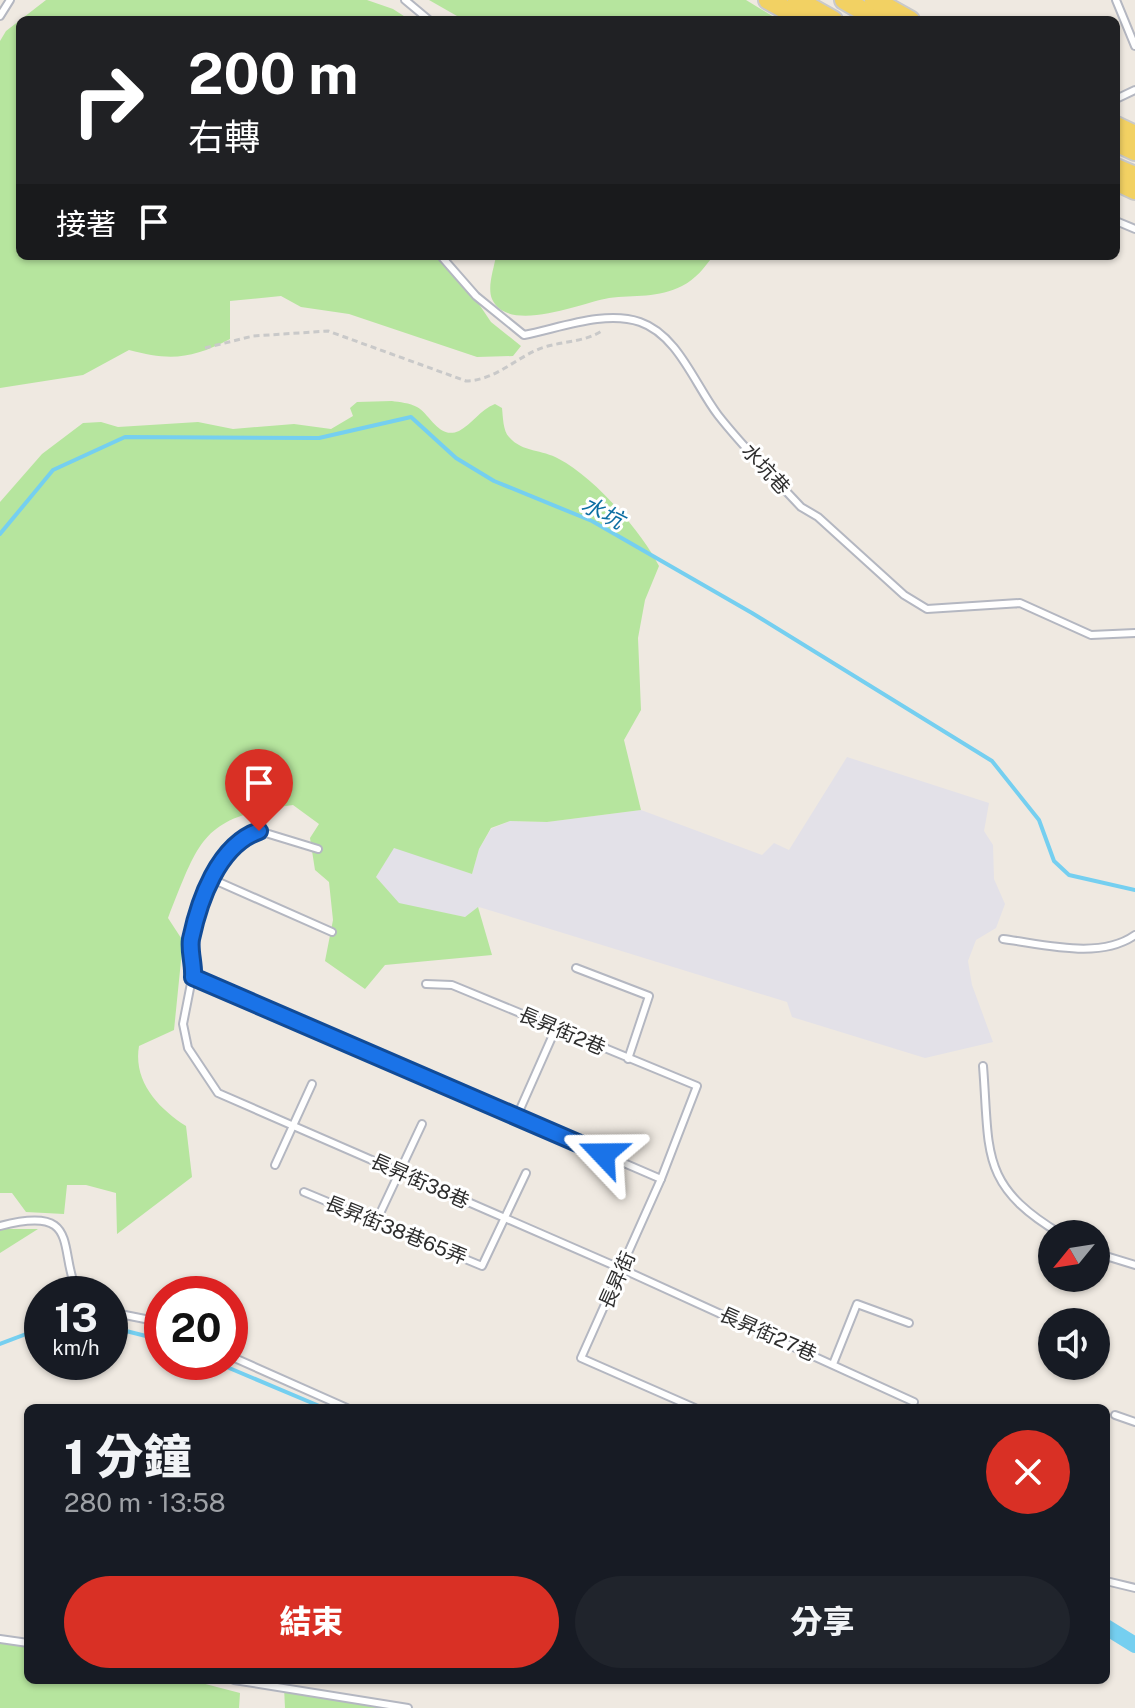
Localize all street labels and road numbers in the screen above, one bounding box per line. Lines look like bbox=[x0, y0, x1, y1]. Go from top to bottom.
street label: 水坑巷 bbox=[737, 439, 795, 499]
street label: 長昇街2巷 bbox=[515, 1002, 609, 1060]
street label: 長昇街38巷 bbox=[367, 1149, 473, 1213]
street label: 長昇街38巷65弄 bbox=[322, 1191, 470, 1269]
street label: 長昇街 bbox=[594, 1248, 640, 1312]
street label: 長昇街27巷 bbox=[716, 1302, 820, 1366]

